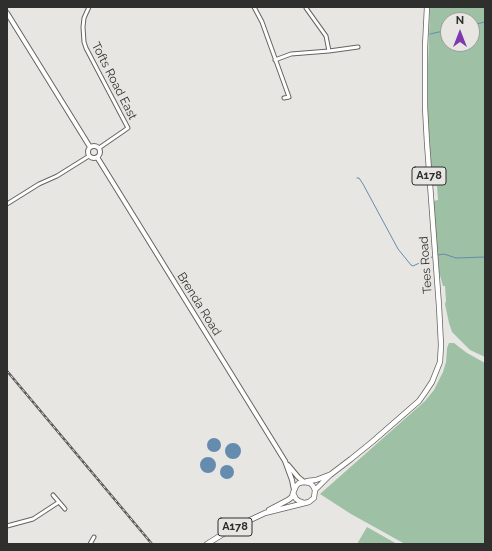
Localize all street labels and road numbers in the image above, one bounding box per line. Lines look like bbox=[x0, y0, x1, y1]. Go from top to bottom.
street label: Tofts Road East bbox=[88, 40, 140, 122]
road number: A178 bbox=[412, 167, 446, 185]
street label: Tees Road bbox=[417, 236, 435, 294]
street label: Brenda Road bbox=[174, 270, 224, 338]
road number: A178 bbox=[218, 518, 252, 536]

